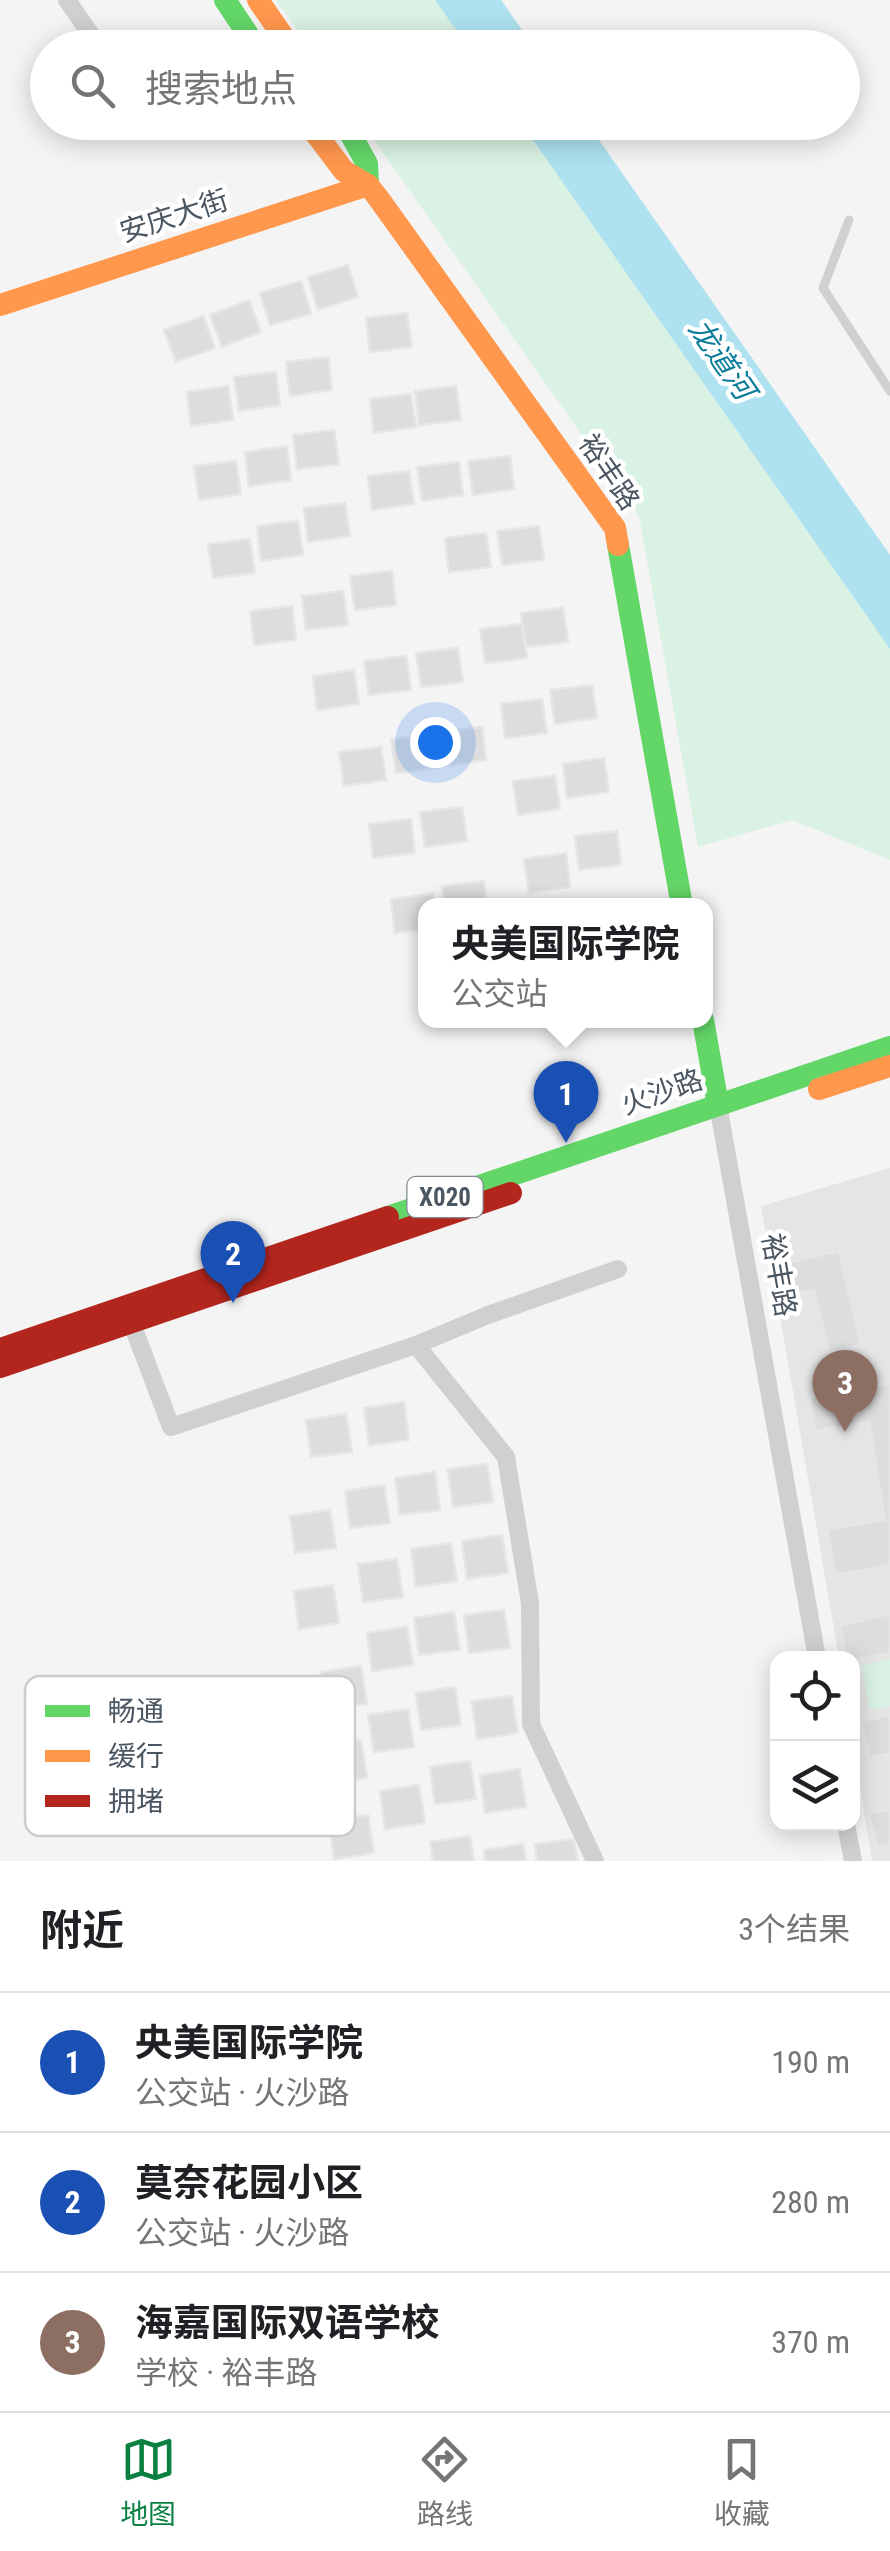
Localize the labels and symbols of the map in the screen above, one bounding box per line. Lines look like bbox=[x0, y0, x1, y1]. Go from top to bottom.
street label: 安庆大街 bbox=[116, 183, 232, 249]
water label: 龙道河 bbox=[682, 312, 765, 410]
street label: 裕丰路 bbox=[572, 428, 646, 516]
your location bbox=[410, 717, 461, 768]
pin: 1 bbox=[534, 1060, 598, 1143]
street label: 火沙路 bbox=[617, 1063, 707, 1121]
road number: X020 bbox=[408, 1177, 482, 1217]
pin: 2 bbox=[200, 1220, 266, 1303]
street label: 裕丰路 bbox=[755, 1231, 803, 1319]
pin: 3 bbox=[812, 1350, 878, 1432]
legend bbox=[25, 1676, 355, 1836]
text: 畅通 bbox=[108, 1695, 164, 1728]
text: 缓行 bbox=[108, 1740, 164, 1773]
text: 拥堵 bbox=[108, 1785, 164, 1818]

